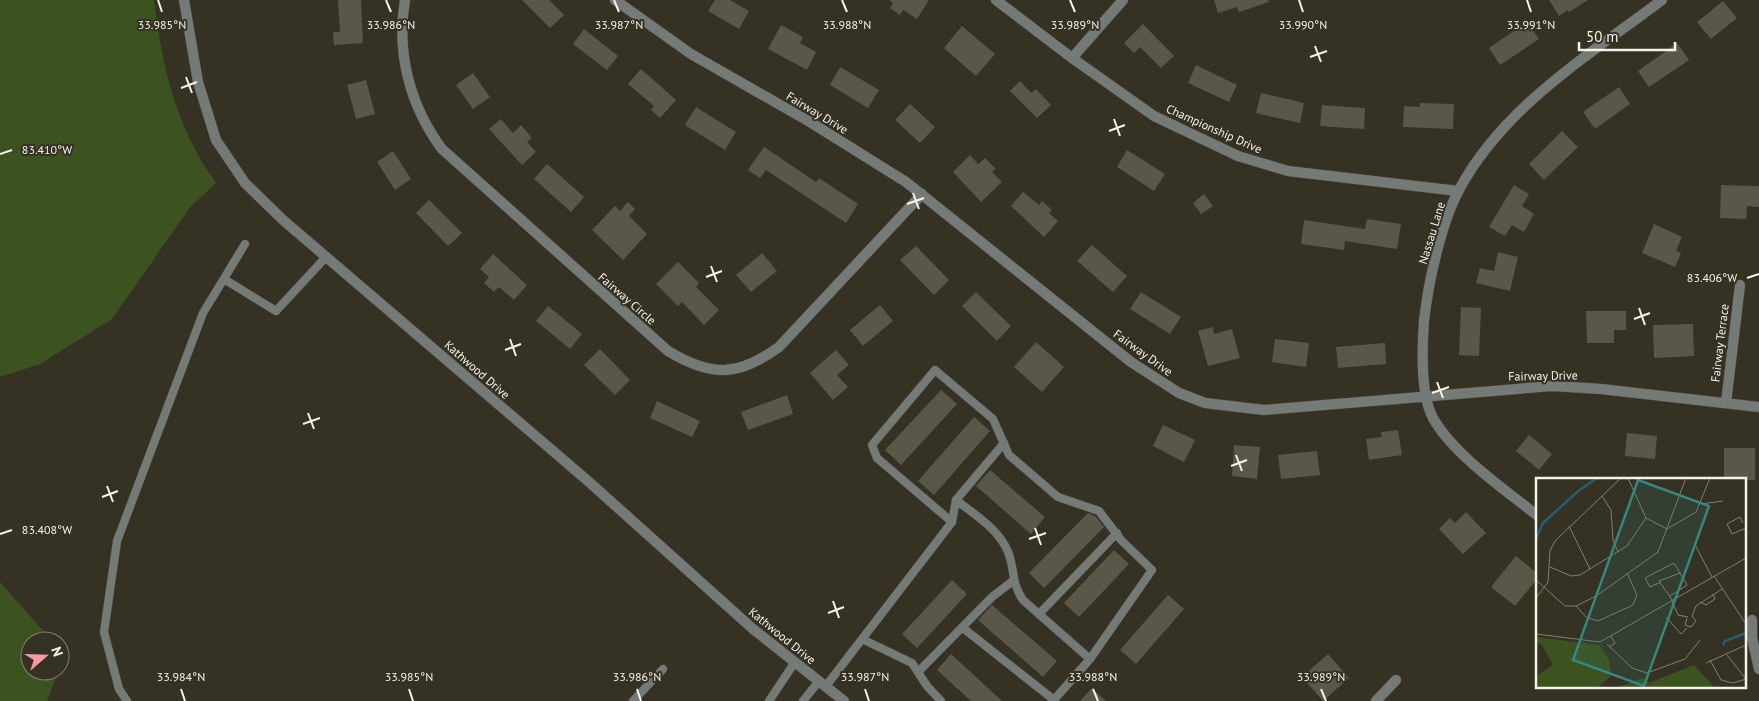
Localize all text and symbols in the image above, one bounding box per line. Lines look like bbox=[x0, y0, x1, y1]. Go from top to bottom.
text: 33.985°N bbox=[138, 17, 186, 32]
text: 33.986°N bbox=[367, 17, 415, 32]
text: 33.987°N bbox=[595, 17, 643, 32]
text: 33.988°N bbox=[823, 17, 871, 32]
text: 33.989°N bbox=[1051, 17, 1099, 32]
text: 33.990°N bbox=[1279, 17, 1327, 32]
text: 33.991°N bbox=[1507, 17, 1555, 32]
scale bar bbox=[1579, 20, 1675, 52]
text: 50 m bbox=[1586, 27, 1619, 46]
street label: Fairway Drive bbox=[784, 88, 851, 137]
street label: Championship Drive bbox=[1164, 101, 1264, 156]
text: 83.410°W bbox=[22, 142, 72, 157]
street label: Nassau Lane bbox=[1415, 200, 1448, 266]
street label: Fairway Circle bbox=[595, 269, 659, 328]
text: 83.406°W bbox=[1687, 270, 1737, 285]
street label: Fairway Terrace bbox=[1707, 303, 1732, 383]
street label: Fairway Drive bbox=[1111, 326, 1176, 379]
street label: Kathwood Drive bbox=[442, 337, 513, 402]
street label: Fairway Drive bbox=[1508, 367, 1578, 384]
inset map bbox=[1536, 478, 1746, 688]
text: 83.408°W bbox=[22, 522, 72, 537]
street label: Kathwood Drive bbox=[746, 604, 819, 667]
north arrow bbox=[20, 631, 70, 681]
text: N bbox=[47, 644, 67, 659]
text: 33.984°N bbox=[157, 669, 205, 684]
text: 33.985°N bbox=[385, 669, 433, 684]
text: 33.986°N bbox=[613, 669, 661, 684]
text: 33.987°N bbox=[841, 669, 889, 684]
text: 33.988°N bbox=[1069, 669, 1117, 684]
text: 33.989°N bbox=[1297, 669, 1345, 684]

